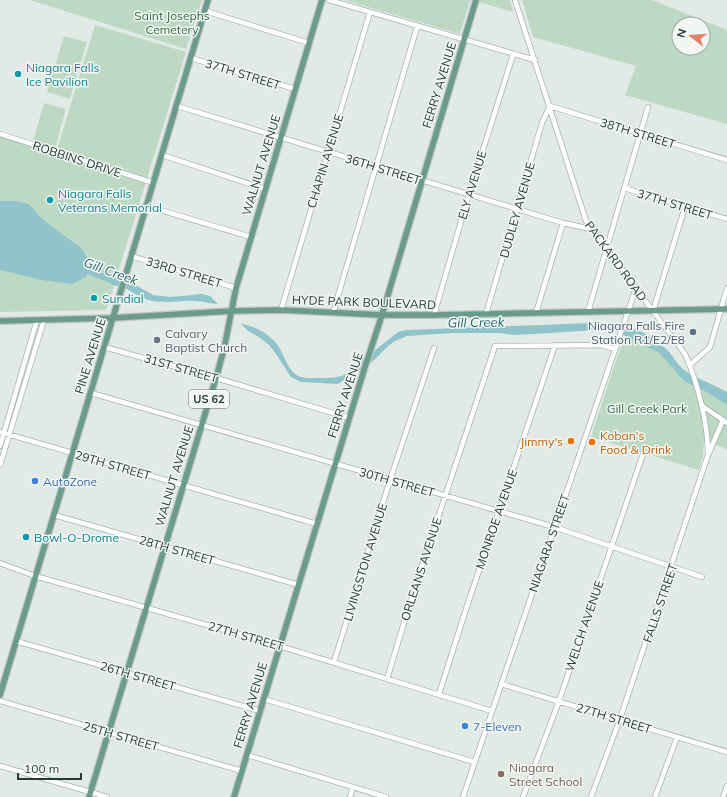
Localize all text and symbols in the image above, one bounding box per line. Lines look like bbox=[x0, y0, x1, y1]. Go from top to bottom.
park label: Saint Josephs Cemetery bbox=[134, 8, 210, 37]
north arrow bbox=[671, 16, 711, 56]
text: N bbox=[674, 27, 689, 39]
street label: FERRY AVENUE bbox=[419, 40, 459, 130]
street label: 37TH STREET bbox=[203, 55, 283, 93]
place label: Niagara Falls Ice Pavilion bbox=[26, 60, 100, 89]
marker: Niagara Falls Ice Pavilion bbox=[13, 69, 23, 79]
street label: CHAPIN AVENUE bbox=[304, 112, 346, 210]
street label: WALNUT AVENUE bbox=[239, 113, 283, 217]
street label: 38TH STREET bbox=[598, 114, 678, 152]
street label: ROBBINS DRIVE bbox=[31, 138, 123, 180]
street label: ELY AVENUE bbox=[454, 149, 490, 221]
street label: 36TH STREET bbox=[343, 150, 423, 188]
street label: DUDLEY AVENUE bbox=[496, 160, 538, 260]
street label: 37TH STREET bbox=[635, 185, 715, 223]
place label: Niagara Falls Veterans Memorial bbox=[58, 186, 162, 215]
marker: Niagara Falls Veterans Memorial bbox=[45, 195, 55, 205]
street label: PACKARD ROAD bbox=[582, 218, 650, 304]
street label: 33RD STREET bbox=[144, 253, 225, 291]
water label: Gill Creek bbox=[82, 254, 141, 288]
place label: Sundial bbox=[102, 291, 144, 306]
street label: HYDE PARK BOULEVARD bbox=[292, 292, 436, 312]
marker: Sundial bbox=[89, 293, 99, 303]
water label: Gill Creek bbox=[448, 314, 505, 330]
street label: PINE AVENUE bbox=[71, 316, 109, 396]
place label: Niagara Falls Fire Station R1/E2/E8 bbox=[588, 318, 685, 347]
place label: Calvary Baptist Church bbox=[165, 326, 247, 355]
marker: Niagara Falls Fire Station R1/E2/E8 bbox=[688, 327, 698, 337]
marker: Calvary Baptist Church bbox=[152, 335, 162, 345]
street label: 31ST STREET bbox=[142, 350, 220, 386]
street label: FERRY AVENUE bbox=[324, 350, 366, 440]
road number: US 62 bbox=[189, 390, 229, 408]
park label: Gill Creek Park bbox=[607, 401, 688, 416]
street label: WALNUT AVENUE bbox=[152, 424, 196, 528]
place label: Koban's Food & Drink bbox=[600, 428, 672, 457]
place label: Jimmy's bbox=[520, 434, 563, 449]
marker: Jimmy's bbox=[566, 436, 576, 446]
marker: Koban's Food & Drink bbox=[587, 437, 597, 447]
street label: 29TH STREET bbox=[73, 447, 153, 483]
street label: 30TH STREET bbox=[357, 464, 437, 500]
street label: MONROE AVENUE bbox=[472, 467, 520, 571]
place label: AutoZone bbox=[43, 474, 97, 489]
marker: AutoZone bbox=[30, 476, 40, 486]
street label: NIAGARA STREET bbox=[525, 491, 573, 594]
street label: LIVINGSTON AVENUE bbox=[340, 501, 390, 623]
street label: ORLEANS AVENUE bbox=[397, 515, 445, 623]
place label: Bowl-O-Drome bbox=[34, 530, 119, 545]
marker: Bowl-O-Drome bbox=[21, 532, 31, 542]
street label: 28TH STREET bbox=[137, 532, 217, 568]
street label: FALLS STREET bbox=[639, 561, 681, 644]
street label: WELCH AVENUE bbox=[561, 578, 607, 674]
street label: 27TH STREET bbox=[206, 618, 286, 654]
street label: 26TH STREET bbox=[98, 658, 178, 694]
street label: FERRY AVENUE bbox=[230, 660, 270, 750]
street label: 27TH STREET bbox=[574, 699, 654, 737]
street label: 25TH STREET bbox=[81, 718, 161, 754]
place label: 7-Eleven bbox=[473, 719, 522, 734]
marker: 7-Eleven bbox=[460, 721, 470, 731]
scale bar bbox=[18, 755, 81, 781]
place label: Niagara Street School bbox=[509, 760, 582, 789]
text: 100 m bbox=[24, 761, 59, 776]
marker: Niagara Street School bbox=[496, 769, 506, 779]

